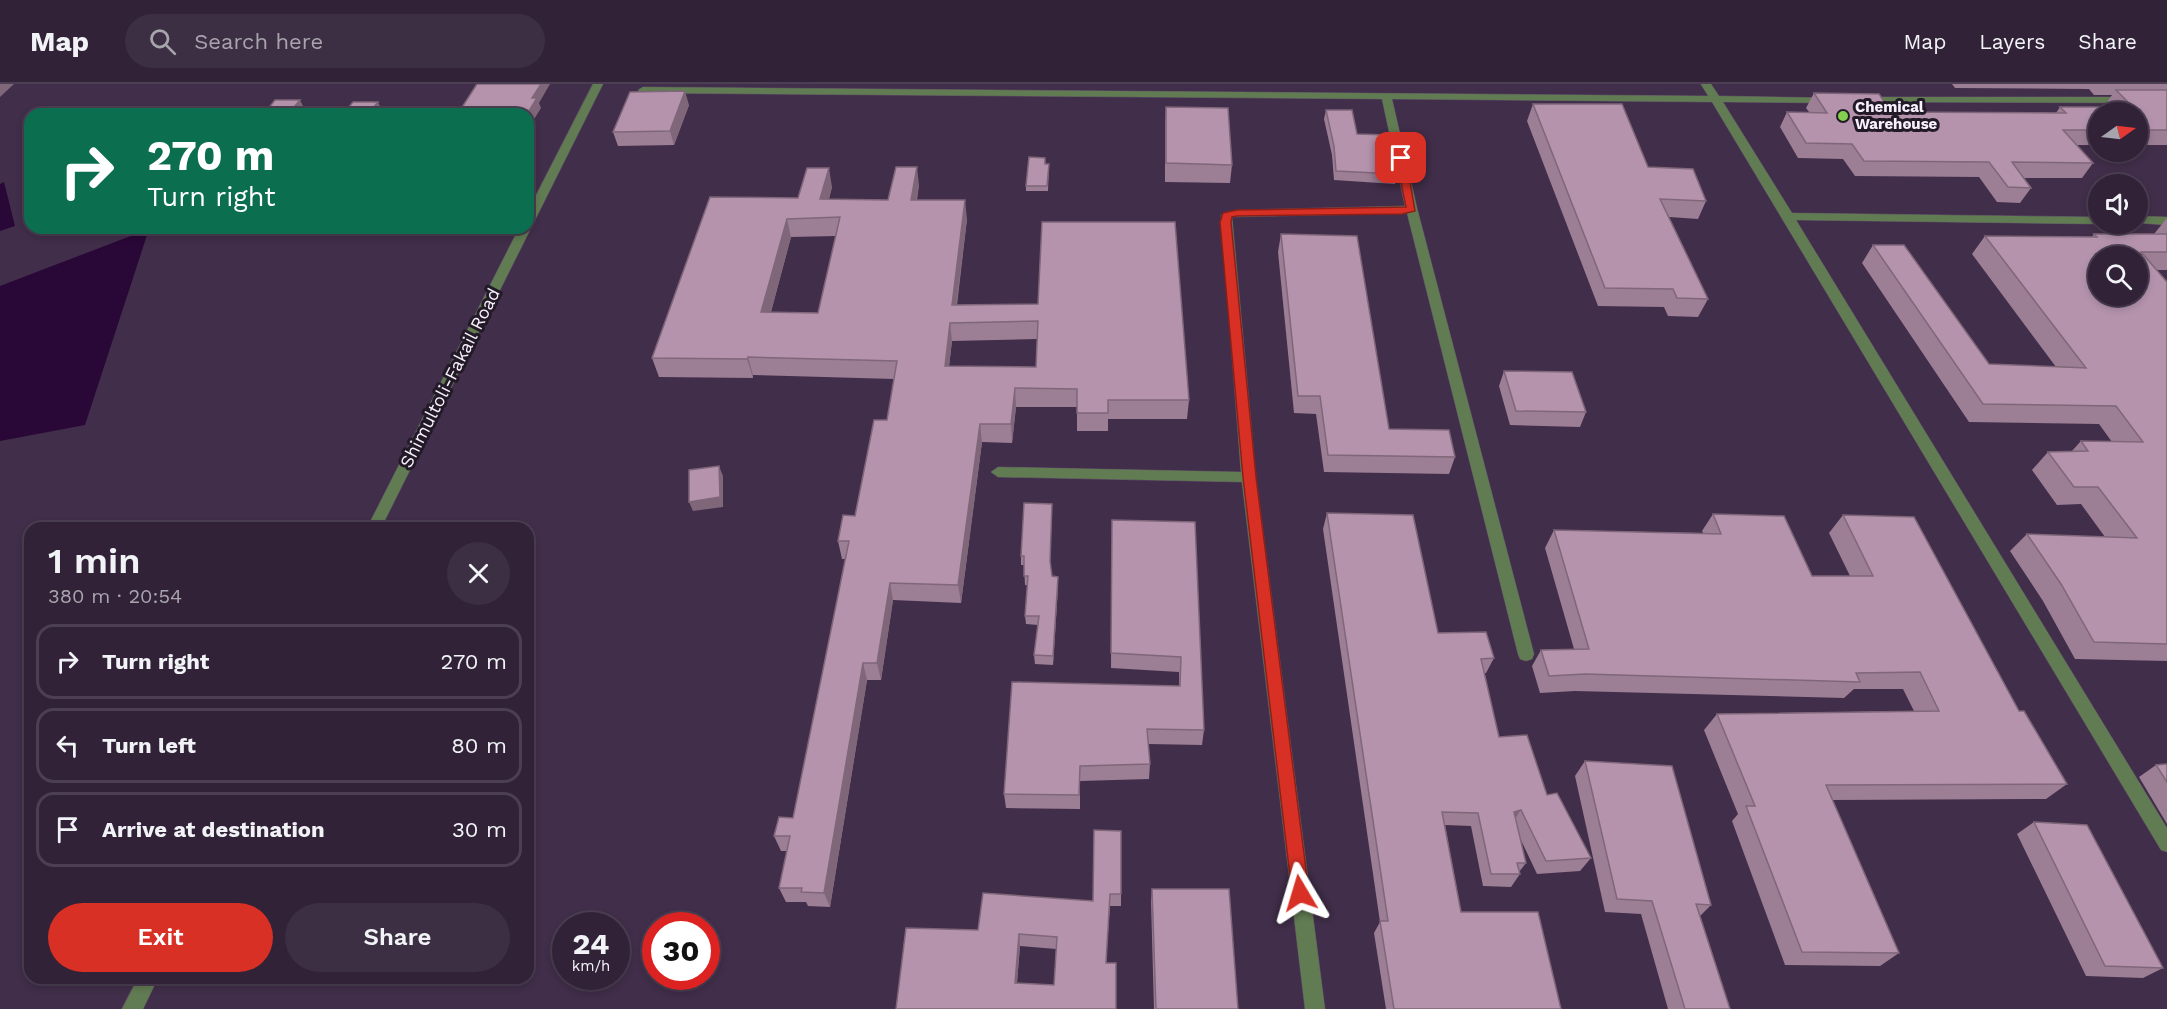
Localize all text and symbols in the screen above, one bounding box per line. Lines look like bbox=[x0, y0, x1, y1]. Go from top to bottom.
search box bbox=[125, 14, 545, 68]
text: Map bbox=[30, 25, 89, 58]
icon: search bbox=[146, 25, 179, 58]
text: Search here bbox=[194, 29, 323, 54]
text: Map bbox=[1903, 29, 1946, 54]
text: Layers bbox=[1979, 29, 2045, 54]
text: Share bbox=[2078, 29, 2137, 54]
place label: Chemical Warehouse bbox=[1855, 98, 1938, 133]
north arrow bbox=[2088, 102, 2148, 162]
map controls bbox=[2088, 102, 2148, 306]
marker: Chemical Warehouse bbox=[1836, 109, 1850, 123]
text: 270 m bbox=[147, 131, 274, 180]
icon: right bbox=[48, 132, 126, 210]
pin bbox=[1375, 132, 1426, 183]
icon: arrive bbox=[1384, 141, 1417, 174]
button: sound bbox=[2088, 174, 2148, 234]
text: Turn right bbox=[147, 181, 276, 213]
button: search bbox=[2088, 246, 2148, 306]
street label: Shimultoli-Fakail Road bbox=[395, 284, 504, 471]
text: 1 min bbox=[48, 540, 140, 582]
button: close bbox=[447, 542, 510, 605]
text: 380 m · 20:54 bbox=[48, 584, 182, 608]
icon: right bbox=[51, 645, 84, 678]
text: Turn right bbox=[102, 649, 209, 674]
text: 270 m bbox=[441, 649, 507, 674]
icon: left bbox=[51, 729, 84, 762]
text: Turn left bbox=[102, 733, 196, 758]
text: 80 m bbox=[451, 733, 507, 758]
icon: arrive bbox=[51, 813, 84, 846]
text: Arrive at destination bbox=[102, 817, 325, 842]
text: 30 m bbox=[452, 817, 507, 842]
position arrow bbox=[1268, 861, 1332, 925]
button: Exit bbox=[48, 903, 273, 972]
button: Share bbox=[285, 903, 510, 972]
speed limit sign: 30 bbox=[642, 912, 720, 990]
text: 24 bbox=[573, 926, 609, 961]
text: km/h bbox=[572, 957, 610, 975]

